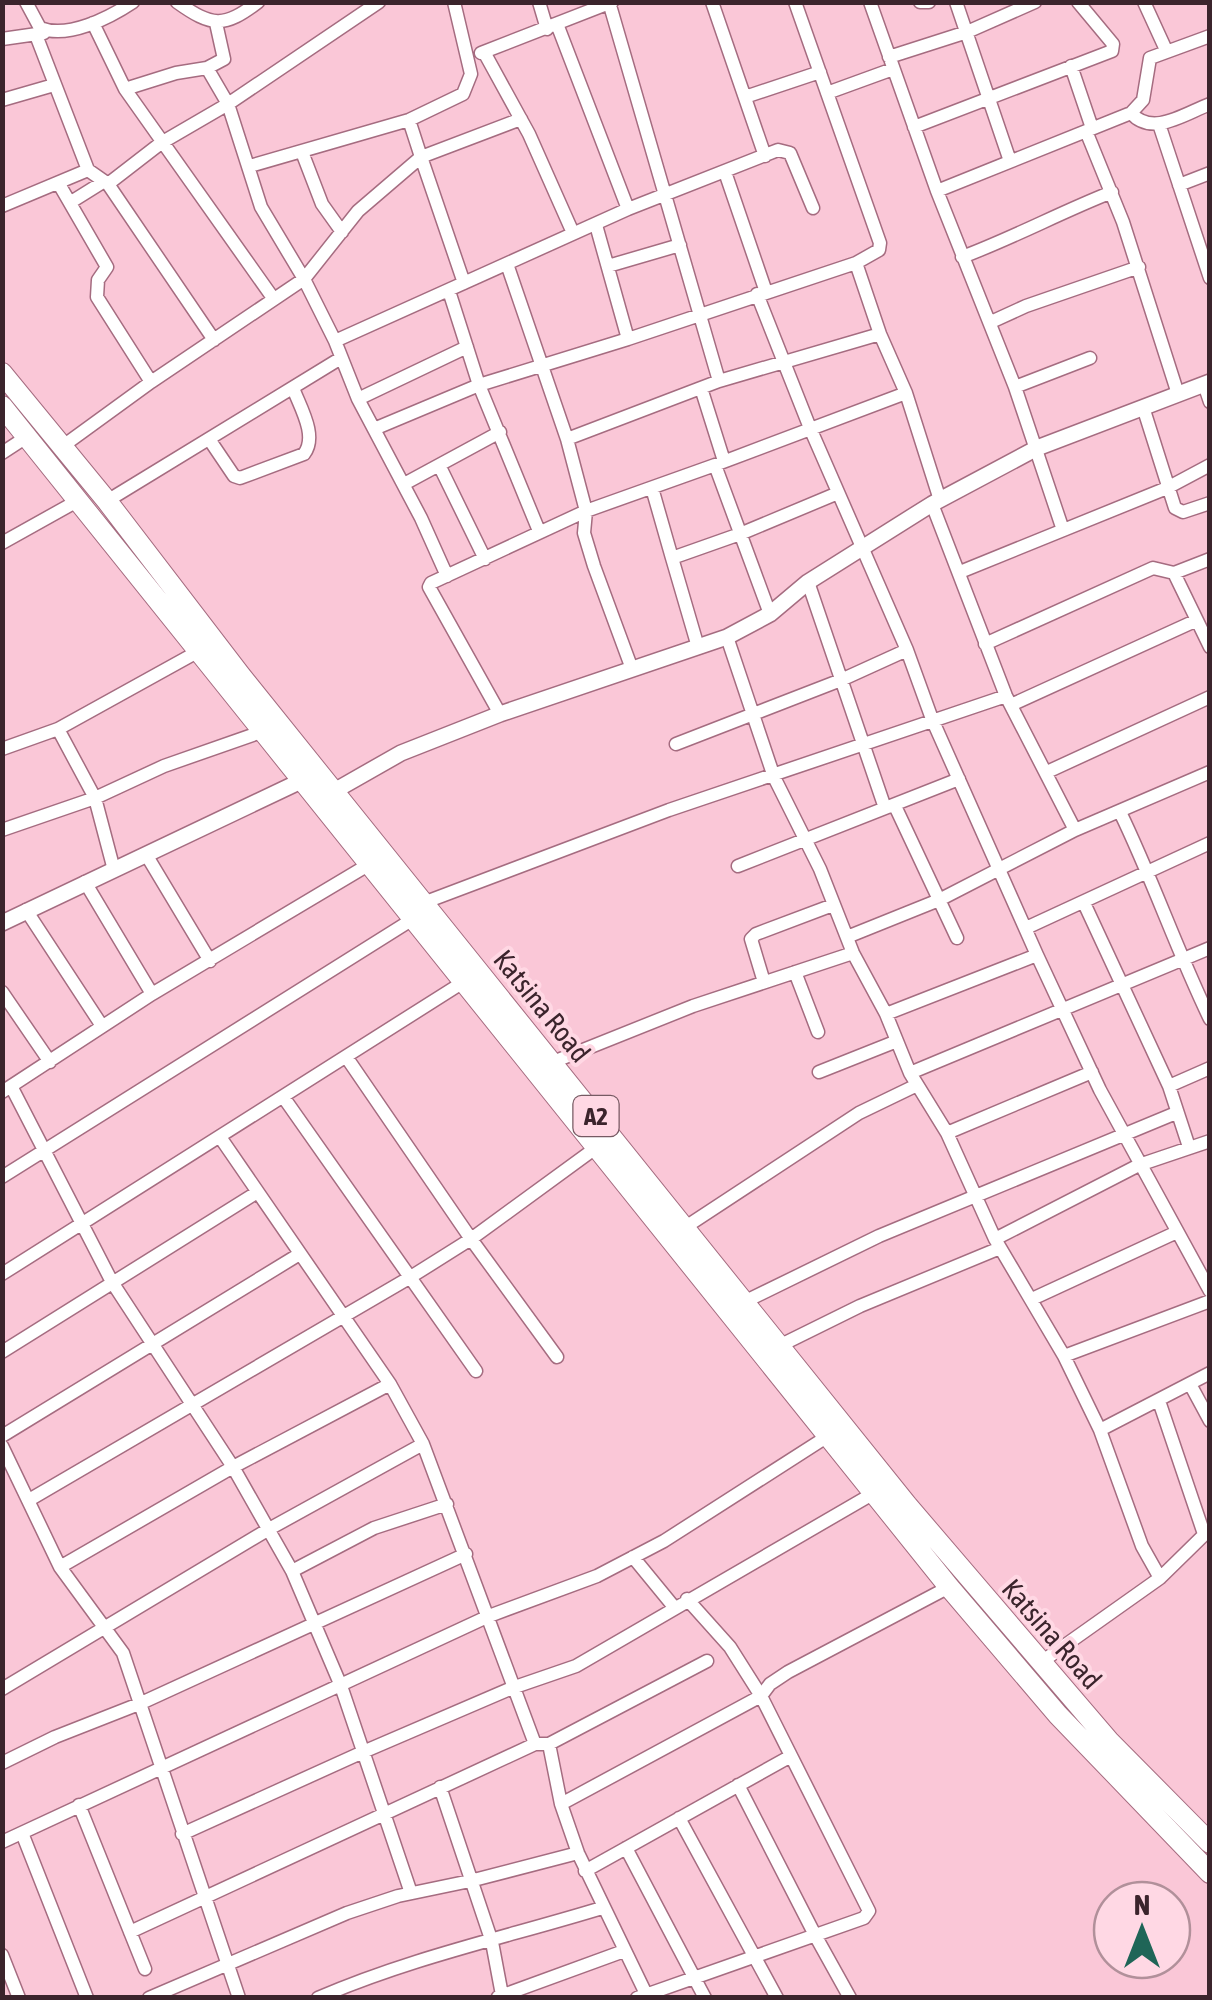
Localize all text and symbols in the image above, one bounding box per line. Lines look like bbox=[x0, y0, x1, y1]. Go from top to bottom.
street label: Katsina Road bbox=[487, 944, 597, 1068]
road number: A2 bbox=[574, 1096, 618, 1136]
street label: Katsina Road bbox=[996, 1573, 1108, 1695]
north arrow bbox=[1092, 1880, 1192, 1980]
text: N bbox=[1134, 1889, 1150, 1921]

